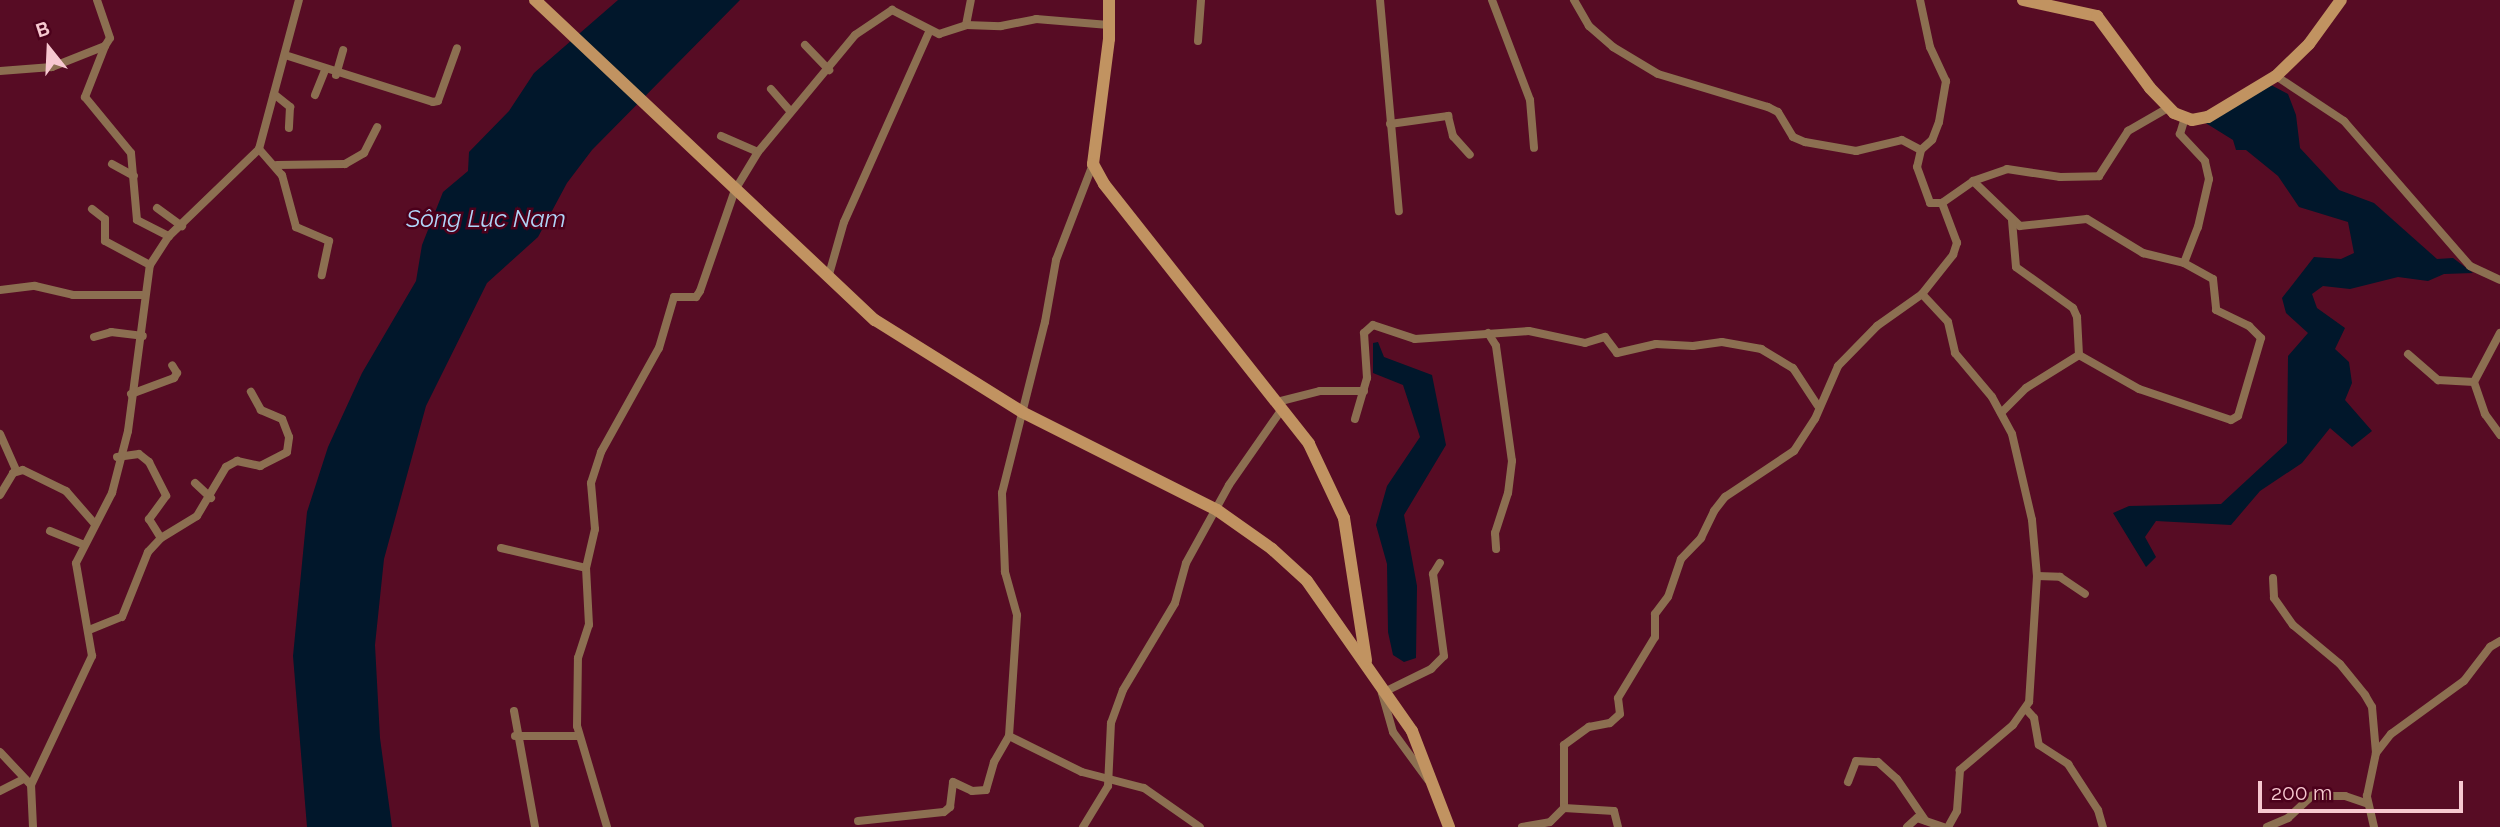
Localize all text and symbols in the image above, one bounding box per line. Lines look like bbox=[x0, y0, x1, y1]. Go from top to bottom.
north arrow bbox=[14, 14, 84, 84]
text: B bbox=[33, 17, 52, 41]
water label: Sông Lục Nam bbox=[406, 205, 566, 233]
scale bar bbox=[2262, 768, 2467, 812]
text: 200 m bbox=[2271, 780, 2332, 805]

